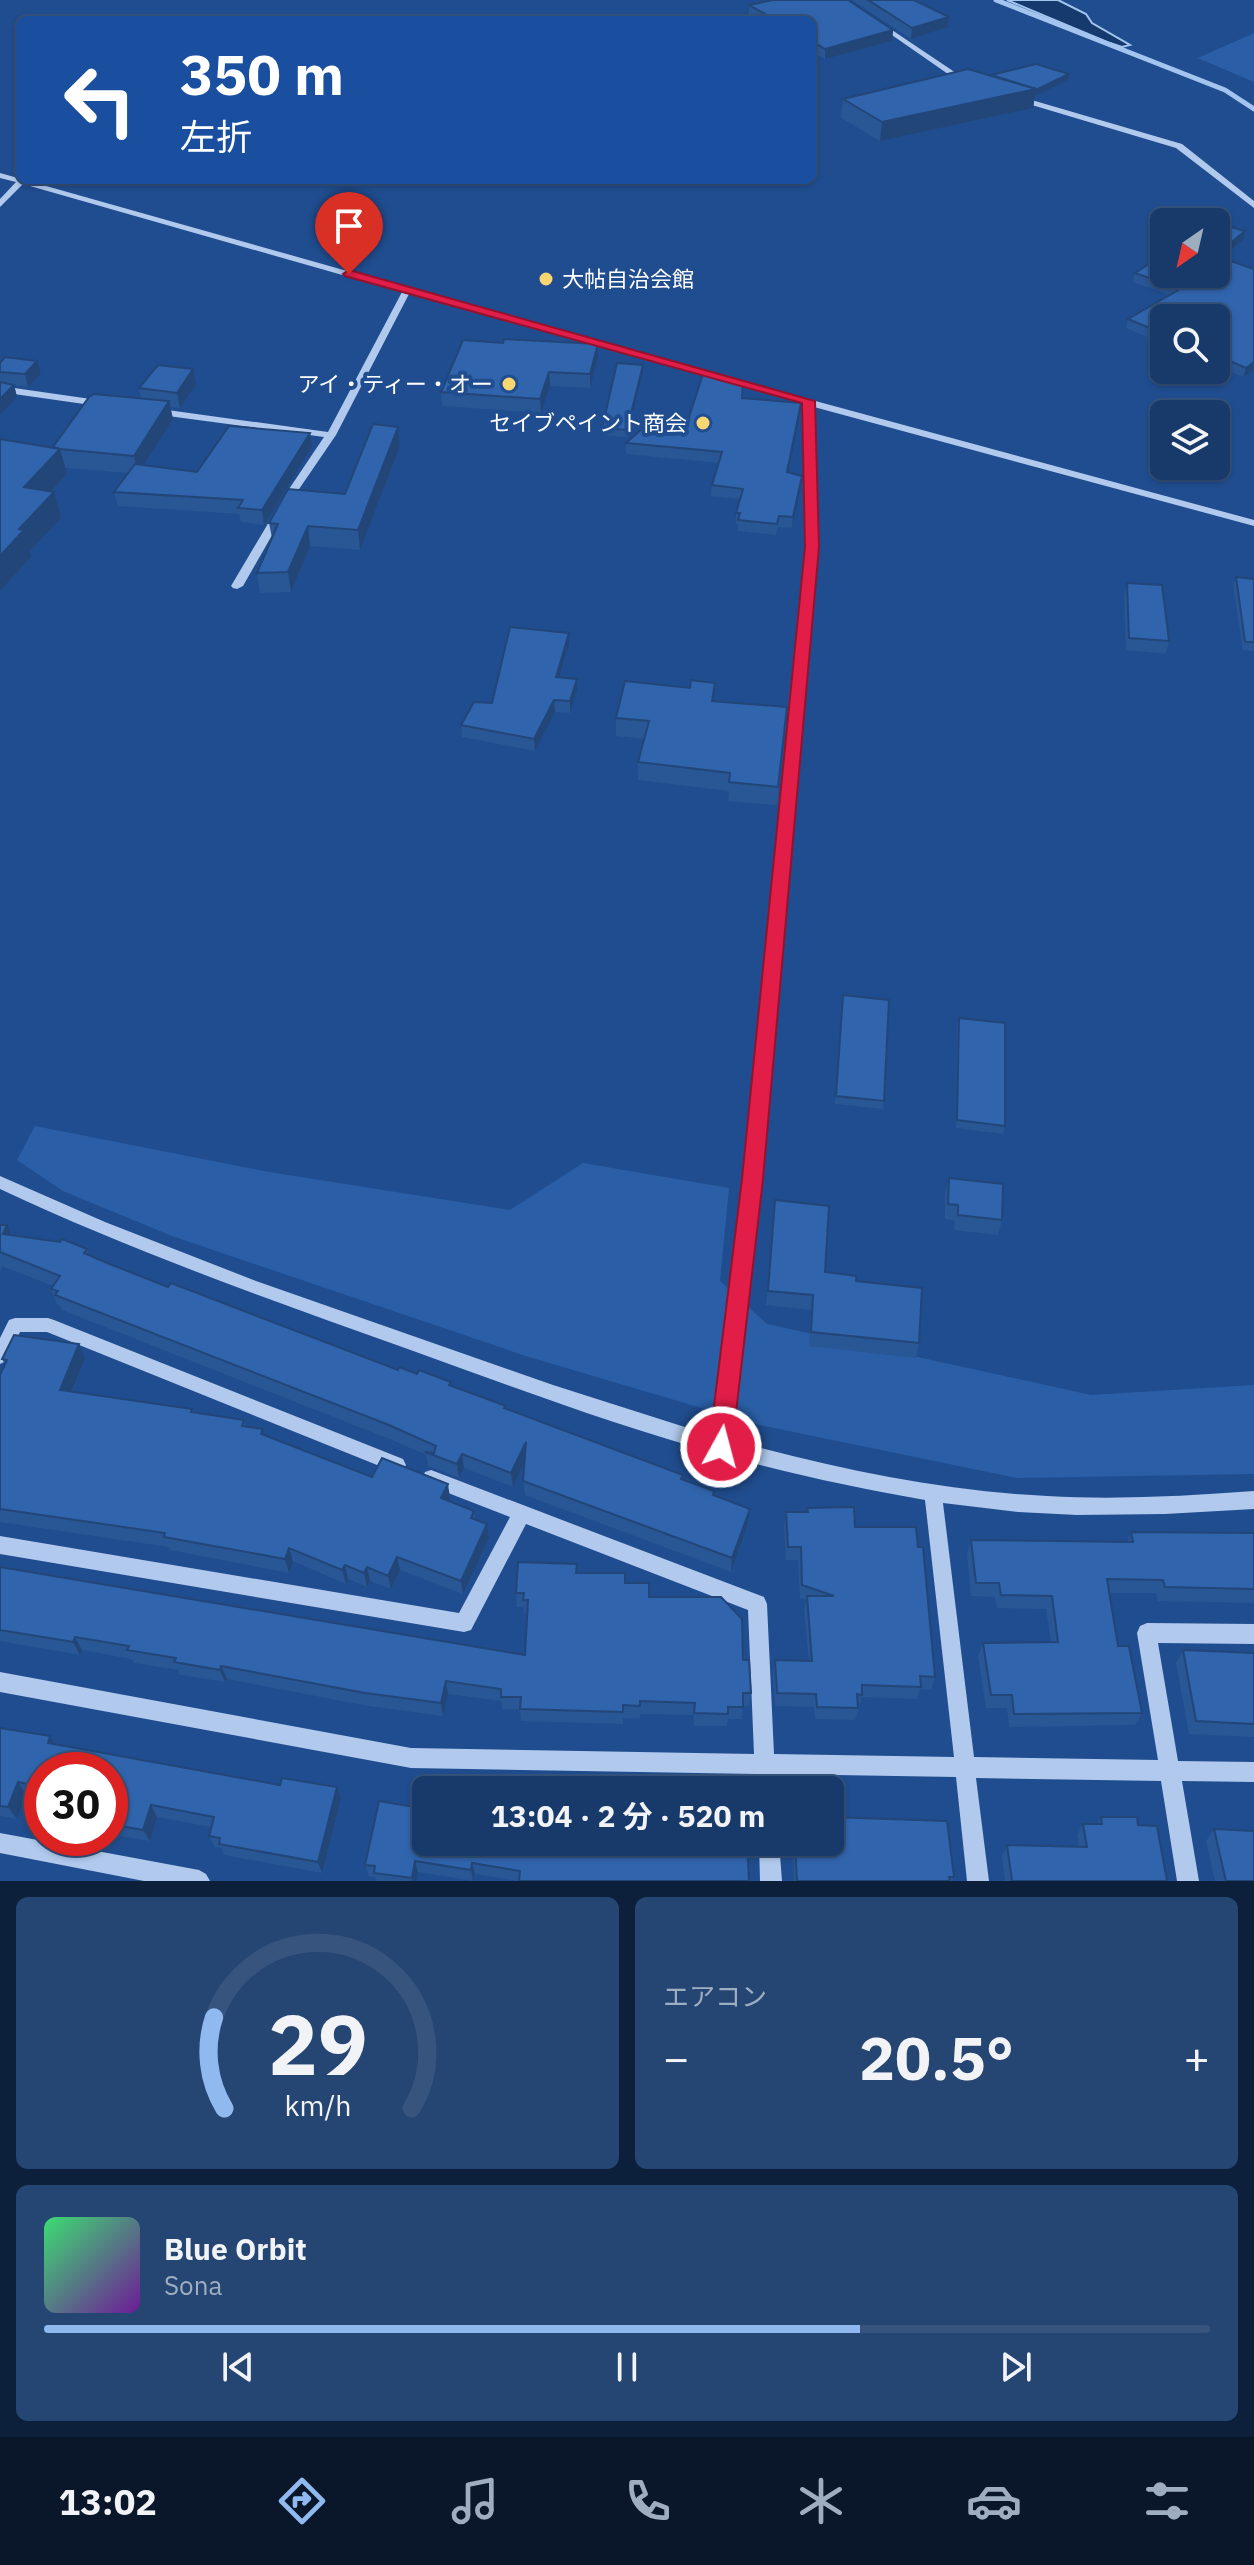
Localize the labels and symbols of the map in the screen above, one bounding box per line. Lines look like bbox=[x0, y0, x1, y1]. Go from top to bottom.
pin bbox=[315, 192, 383, 274]
north arrow bbox=[1150, 208, 1230, 288]
place label: 大帖自治会館 bbox=[562, 264, 694, 293]
marker: 大帖自治会館 bbox=[537, 270, 555, 288]
place label: アイ・ティー・オー bbox=[297, 369, 493, 398]
marker: アイ・ティー・オー bbox=[500, 375, 518, 393]
place label: セイブペイント商会 bbox=[489, 408, 687, 437]
marker: セイブペイント商会 bbox=[694, 414, 712, 432]
position arrow bbox=[679, 1405, 763, 1489]
speed limit sign: 30 bbox=[24, 1752, 128, 1856]

